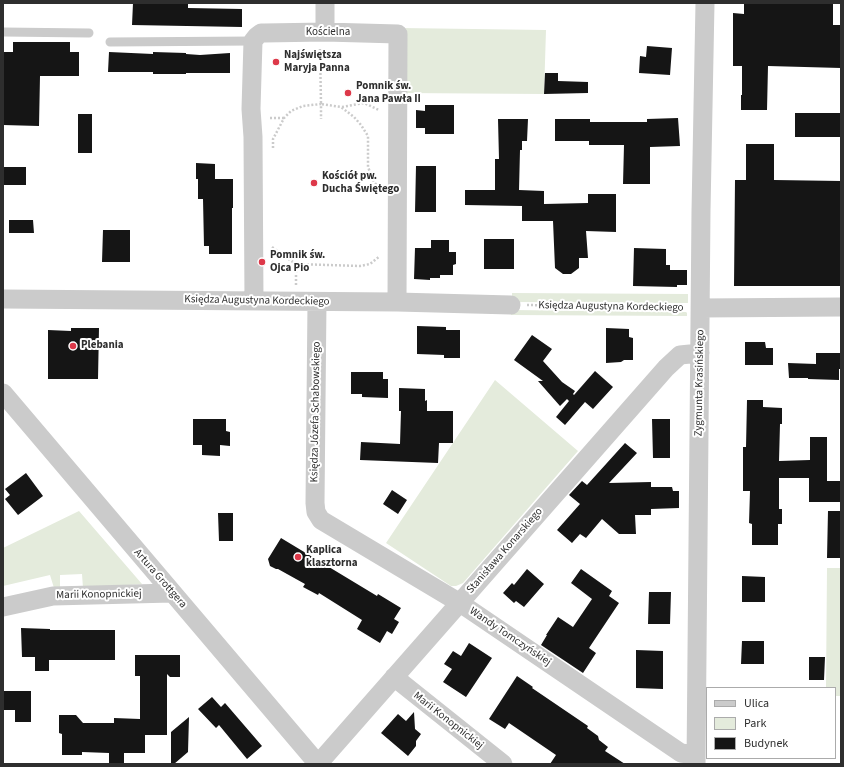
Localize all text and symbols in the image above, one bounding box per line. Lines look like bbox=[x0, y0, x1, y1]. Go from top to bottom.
street label: Kościelna bbox=[306, 26, 350, 40]
place label: Najświętsza Maryja Panna bbox=[284, 49, 350, 75]
marker: Najświętsza Maryja Panna bbox=[271, 57, 281, 67]
place label: Pomnik św. Jana Pawła II bbox=[356, 80, 421, 106]
marker: Pomnik św. Jana Pawła II bbox=[343, 88, 353, 98]
place label: Kościół pw. Ducha Świętego bbox=[322, 170, 399, 196]
marker: Kościół pw. Ducha Świętego bbox=[309, 178, 319, 188]
place label: Pomnik św. Ojca Pio bbox=[270, 249, 325, 275]
marker: Pomnik św. Ojca Pio bbox=[257, 257, 267, 267]
street label: Księdza Augustyna Kordeckiego bbox=[184, 293, 330, 309]
street label: Księdza Augustyna Kordeckiego bbox=[538, 299, 684, 315]
street label: Zygmunta Krasińskiego bbox=[692, 329, 708, 437]
place label: Plebania bbox=[81, 339, 124, 353]
marker: Plebania bbox=[68, 341, 78, 351]
street label: Księdza Józefa Schabowskiego bbox=[308, 341, 324, 483]
street label: Stanisława Konarskiego bbox=[464, 505, 546, 597]
place label: Kaplica klasztorna bbox=[306, 544, 357, 570]
street label: Artura Grottgera bbox=[131, 547, 189, 611]
marker: Kaplica klasztorna bbox=[293, 552, 303, 562]
street label: Marii Konopnickiej bbox=[56, 588, 142, 602]
street label: Wandy Tomczyńskiej bbox=[467, 605, 553, 669]
legend bbox=[706, 687, 836, 759]
street label: Marii Konopnickiej bbox=[410, 690, 486, 752]
text: Ulica bbox=[744, 695, 769, 712]
text: Park bbox=[744, 715, 766, 732]
text: Budynek bbox=[744, 735, 788, 752]

